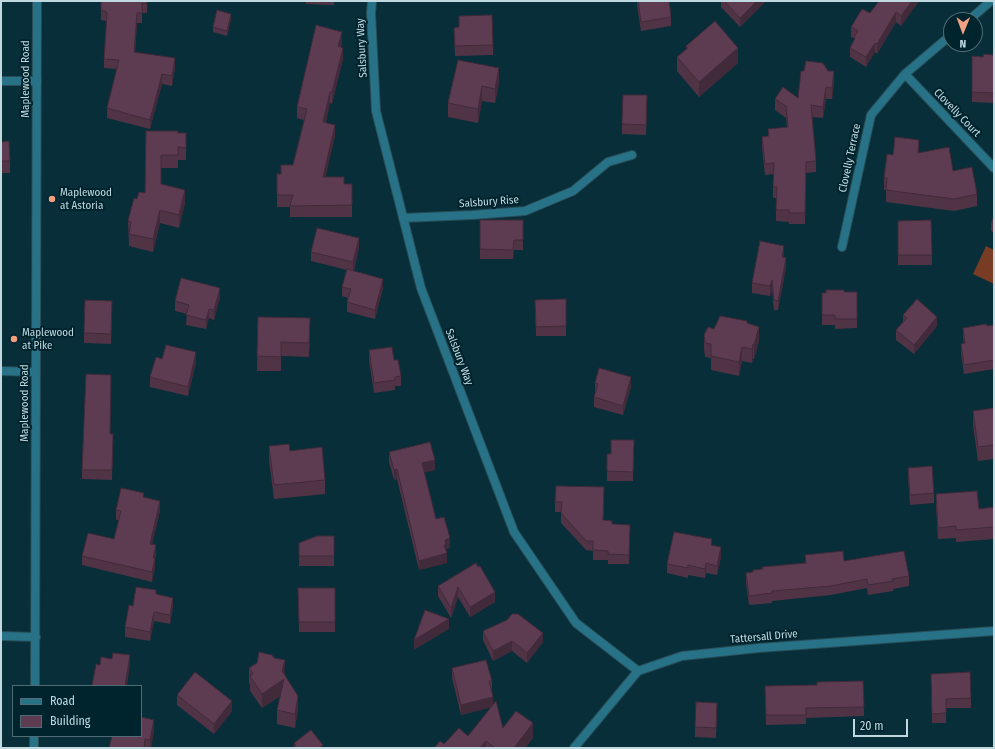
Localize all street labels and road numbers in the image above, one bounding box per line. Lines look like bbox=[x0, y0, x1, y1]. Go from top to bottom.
street label: Salsbury Way bbox=[354, 18, 370, 78]
street label: Maplewood Road bbox=[19, 40, 33, 118]
street label: Clovelly Court bbox=[931, 86, 983, 140]
street label: Clovelly Terrace bbox=[836, 122, 864, 194]
street label: Salsbury Rise bbox=[459, 193, 519, 211]
street label: Salsbury Way bbox=[442, 327, 476, 387]
street label: Maplewood Road bbox=[18, 364, 32, 442]
street label: Tattersall Drive bbox=[730, 627, 798, 647]

